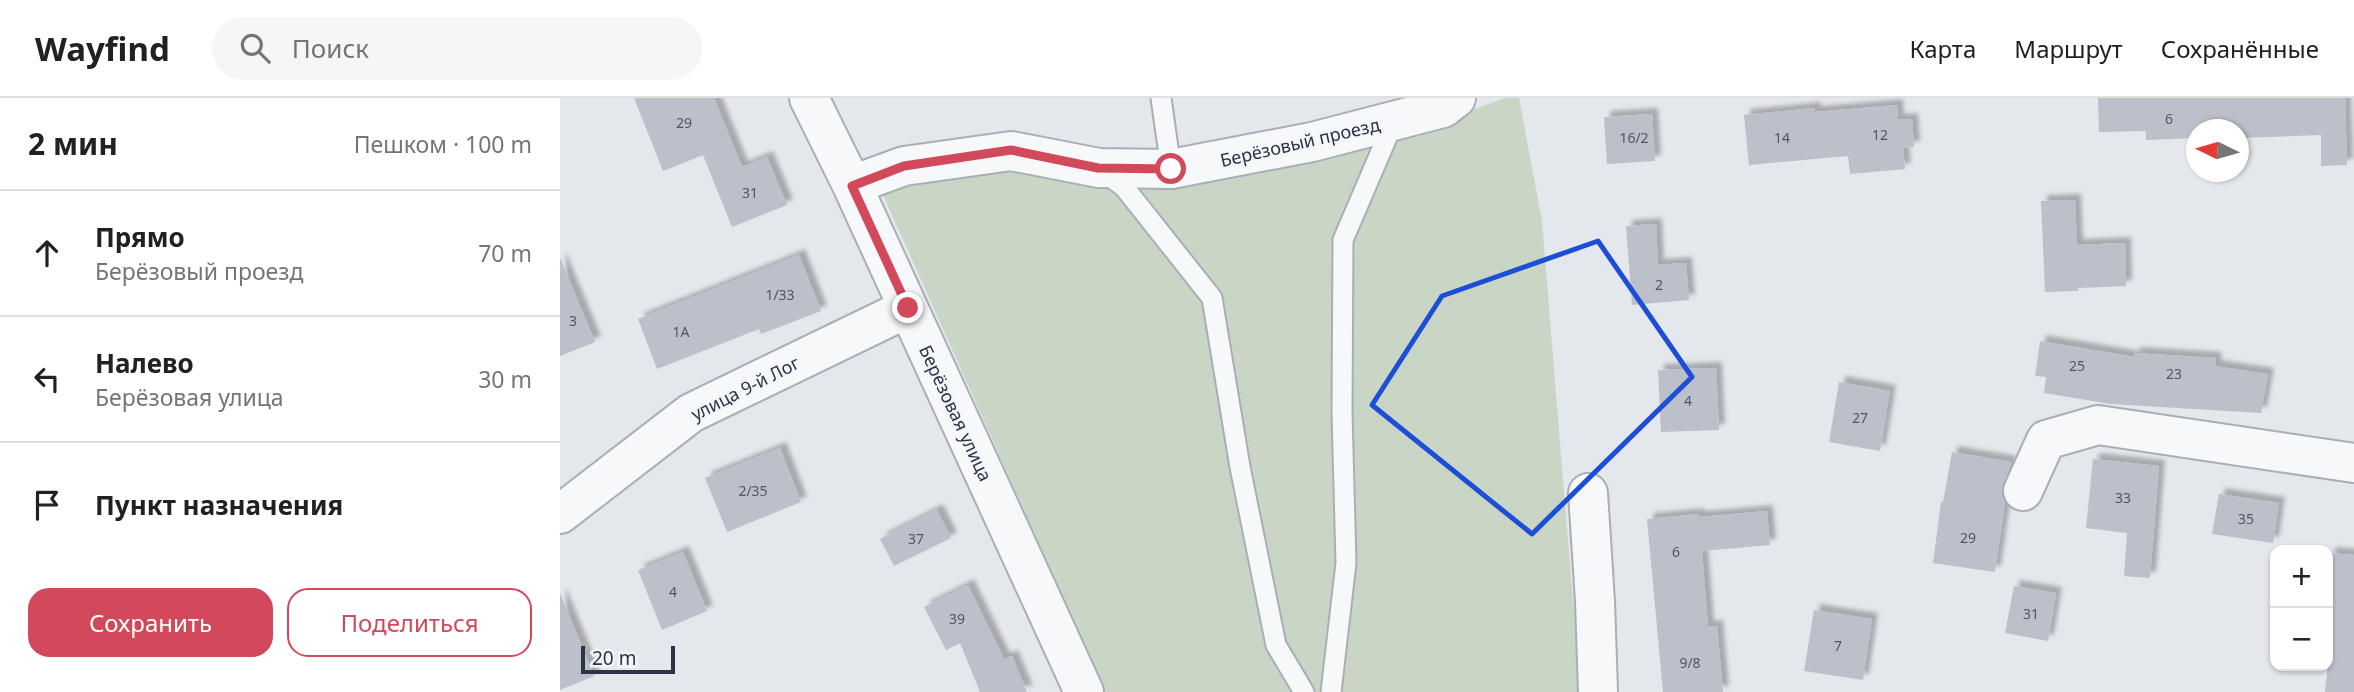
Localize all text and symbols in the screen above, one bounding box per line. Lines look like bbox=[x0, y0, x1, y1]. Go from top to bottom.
search box bbox=[212, 17, 702, 80]
text: Wayfind bbox=[35, 26, 170, 71]
icon: search bbox=[236, 29, 274, 67]
text: Поиск bbox=[292, 30, 369, 66]
text: Карта bbox=[1909, 32, 1976, 65]
text: Маршрут bbox=[2014, 32, 2123, 65]
text: Сохранённые bbox=[2161, 32, 2319, 65]
house number: 6 bbox=[2165, 109, 2173, 128]
street label: Берёзовый проезд bbox=[1218, 112, 1382, 172]
house number: 29 bbox=[676, 113, 692, 132]
north arrow bbox=[2186, 119, 2249, 182]
text: 2 мин bbox=[28, 123, 118, 164]
house number: 12 bbox=[1872, 125, 1888, 144]
text: Пешком · 100 m bbox=[354, 128, 532, 160]
house number: 16/2 bbox=[1619, 128, 1649, 147]
house number: 14 bbox=[1774, 128, 1790, 147]
route start bbox=[1155, 153, 1186, 184]
house number: 31 bbox=[742, 183, 758, 202]
text: Прямо bbox=[95, 219, 185, 255]
icon: ahead bbox=[28, 234, 66, 272]
text: 70 m bbox=[478, 237, 532, 269]
text: Берёзовый проезд bbox=[95, 255, 303, 287]
house number: 2 bbox=[1655, 275, 1663, 294]
house number: 1/33 bbox=[765, 285, 795, 304]
route end bbox=[892, 292, 923, 323]
house number: 3 bbox=[569, 311, 577, 330]
house number: 1А bbox=[673, 322, 690, 341]
street label: Берёзовая улица bbox=[914, 341, 998, 485]
text: Налево bbox=[95, 345, 194, 381]
street label: улица 9-й Лог bbox=[687, 350, 803, 426]
house number: 25 bbox=[2069, 356, 2085, 375]
icon: left bbox=[28, 360, 66, 398]
text: 30 m bbox=[478, 363, 532, 395]
house number: 23 bbox=[2166, 364, 2182, 383]
text: Берёзовая улица bbox=[95, 381, 284, 413]
house number: 4 bbox=[1684, 391, 1692, 410]
house number: 27 bbox=[1852, 408, 1868, 427]
house number: 2/35 bbox=[738, 481, 768, 500]
icon: arrive bbox=[28, 486, 66, 524]
text: Пункт назначения bbox=[95, 487, 343, 523]
house number: 33 bbox=[2115, 488, 2131, 507]
house number: 35 bbox=[2238, 509, 2254, 528]
house number: 29 bbox=[1960, 528, 1976, 547]
house number: 37 bbox=[908, 529, 924, 548]
house number: 6 bbox=[1672, 542, 1680, 561]
map controls bbox=[2270, 545, 2333, 671]
button: + bbox=[2270, 545, 2333, 608]
house number: 4 bbox=[669, 582, 677, 601]
button: Сохранить bbox=[28, 588, 273, 657]
button: Поделиться bbox=[287, 588, 532, 657]
house number: 31 bbox=[2023, 604, 2039, 623]
button: − bbox=[2270, 608, 2333, 671]
house number: 39 bbox=[949, 609, 965, 628]
house number: 7 bbox=[1834, 636, 1842, 655]
scale bar bbox=[581, 643, 676, 675]
text: 20 m bbox=[592, 645, 636, 671]
house number: 9/8 bbox=[1679, 653, 1701, 672]

